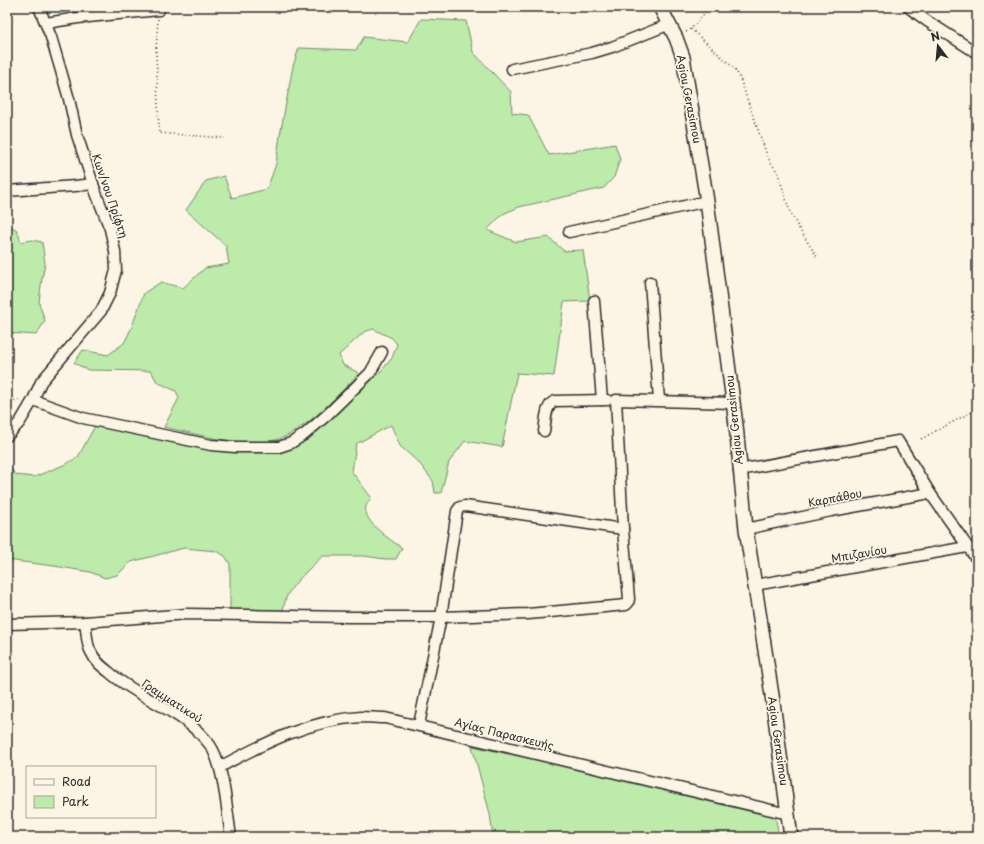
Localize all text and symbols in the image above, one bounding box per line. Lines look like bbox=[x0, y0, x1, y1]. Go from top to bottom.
north arrow bbox=[918, 26, 958, 66]
text: N bbox=[929, 26, 942, 45]
street label: Agiou Gerasimou bbox=[673, 53, 706, 145]
street label: Κων/νου Πρίφτη bbox=[88, 151, 133, 240]
street label: Agiou Gerasimou bbox=[720, 374, 747, 466]
street label: Καρπάθου bbox=[807, 484, 863, 511]
street label: Μπιζανίου bbox=[830, 540, 888, 567]
street label: Γραμματικού bbox=[139, 675, 206, 727]
street label: Agiou Gerasimou bbox=[764, 695, 793, 787]
street label: Αγίας Παρασκευής bbox=[453, 713, 556, 754]
legend bbox=[26, 766, 156, 818]
text: Road bbox=[62, 772, 91, 790]
text: Park bbox=[62, 792, 89, 810]

